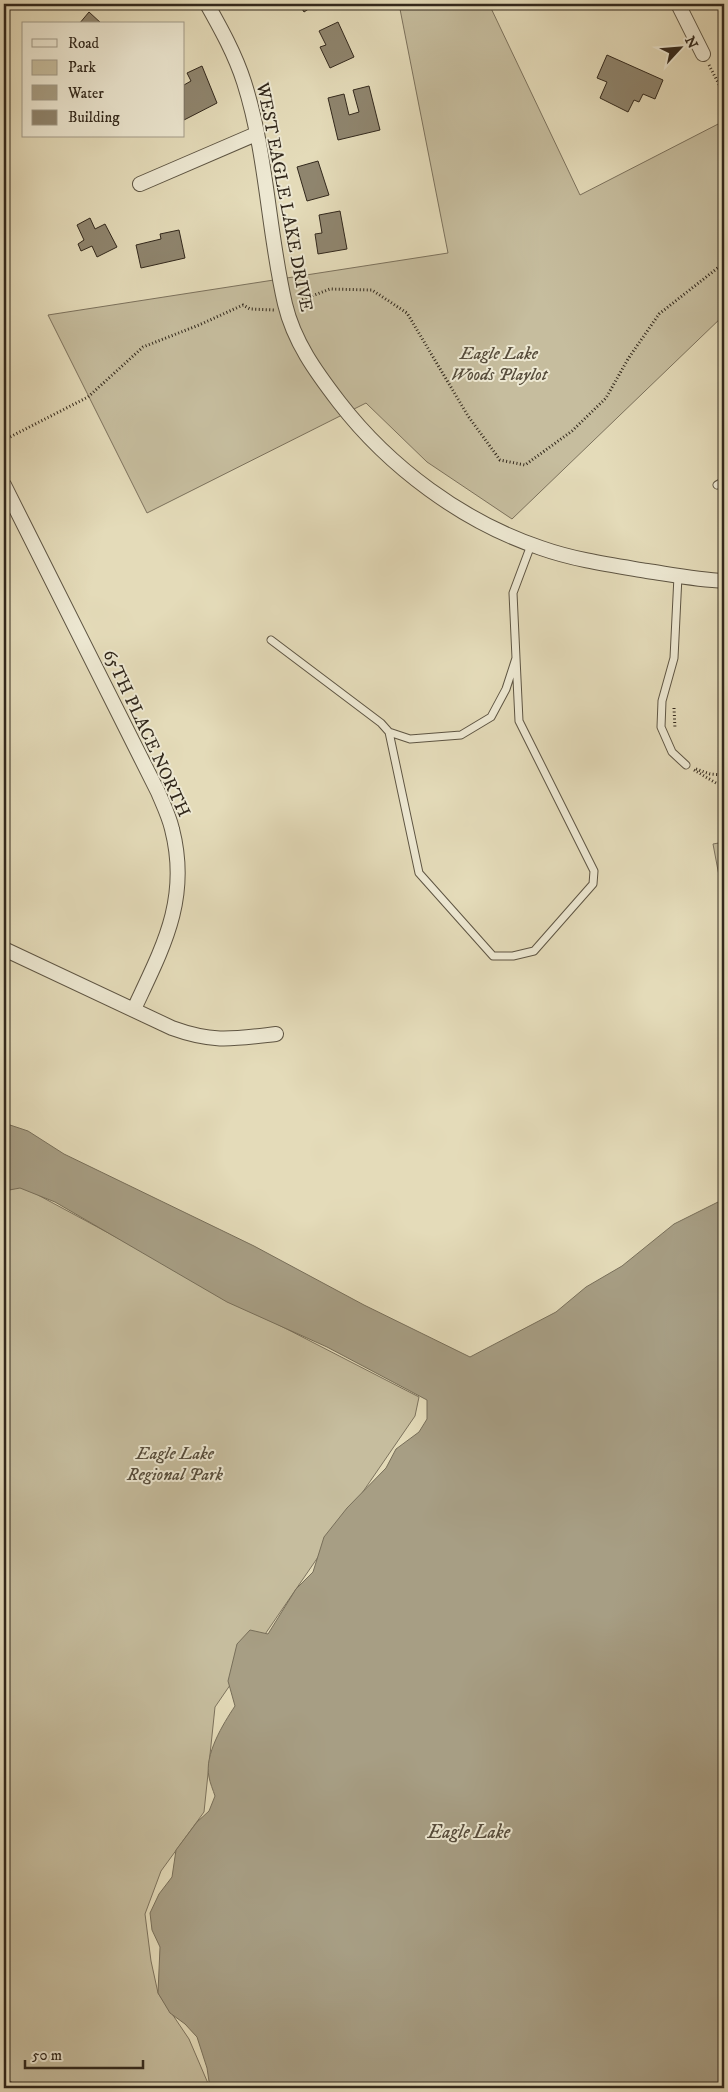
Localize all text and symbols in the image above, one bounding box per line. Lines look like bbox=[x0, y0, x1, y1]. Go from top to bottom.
legend bbox=[22, 22, 185, 138]
north arrow bbox=[656, 22, 706, 72]
text: Road bbox=[68, 34, 100, 53]
text: N bbox=[680, 34, 702, 52]
text: Park bbox=[68, 58, 97, 77]
street label: WEST EAGLE LAKE DRIVE bbox=[251, 80, 317, 314]
text: Water bbox=[67, 84, 104, 103]
text: Building bbox=[68, 108, 120, 127]
park label: Eagle Lake Woods Playlot bbox=[451, 343, 549, 386]
street label: 65TH PLACE NORTH bbox=[98, 646, 195, 821]
park label: Eagle Lake Regional Park bbox=[126, 1443, 224, 1486]
water label: Eagle Lake bbox=[427, 1821, 511, 1844]
scale bar bbox=[25, 2037, 142, 2069]
text: 50 m bbox=[32, 2046, 62, 2065]

